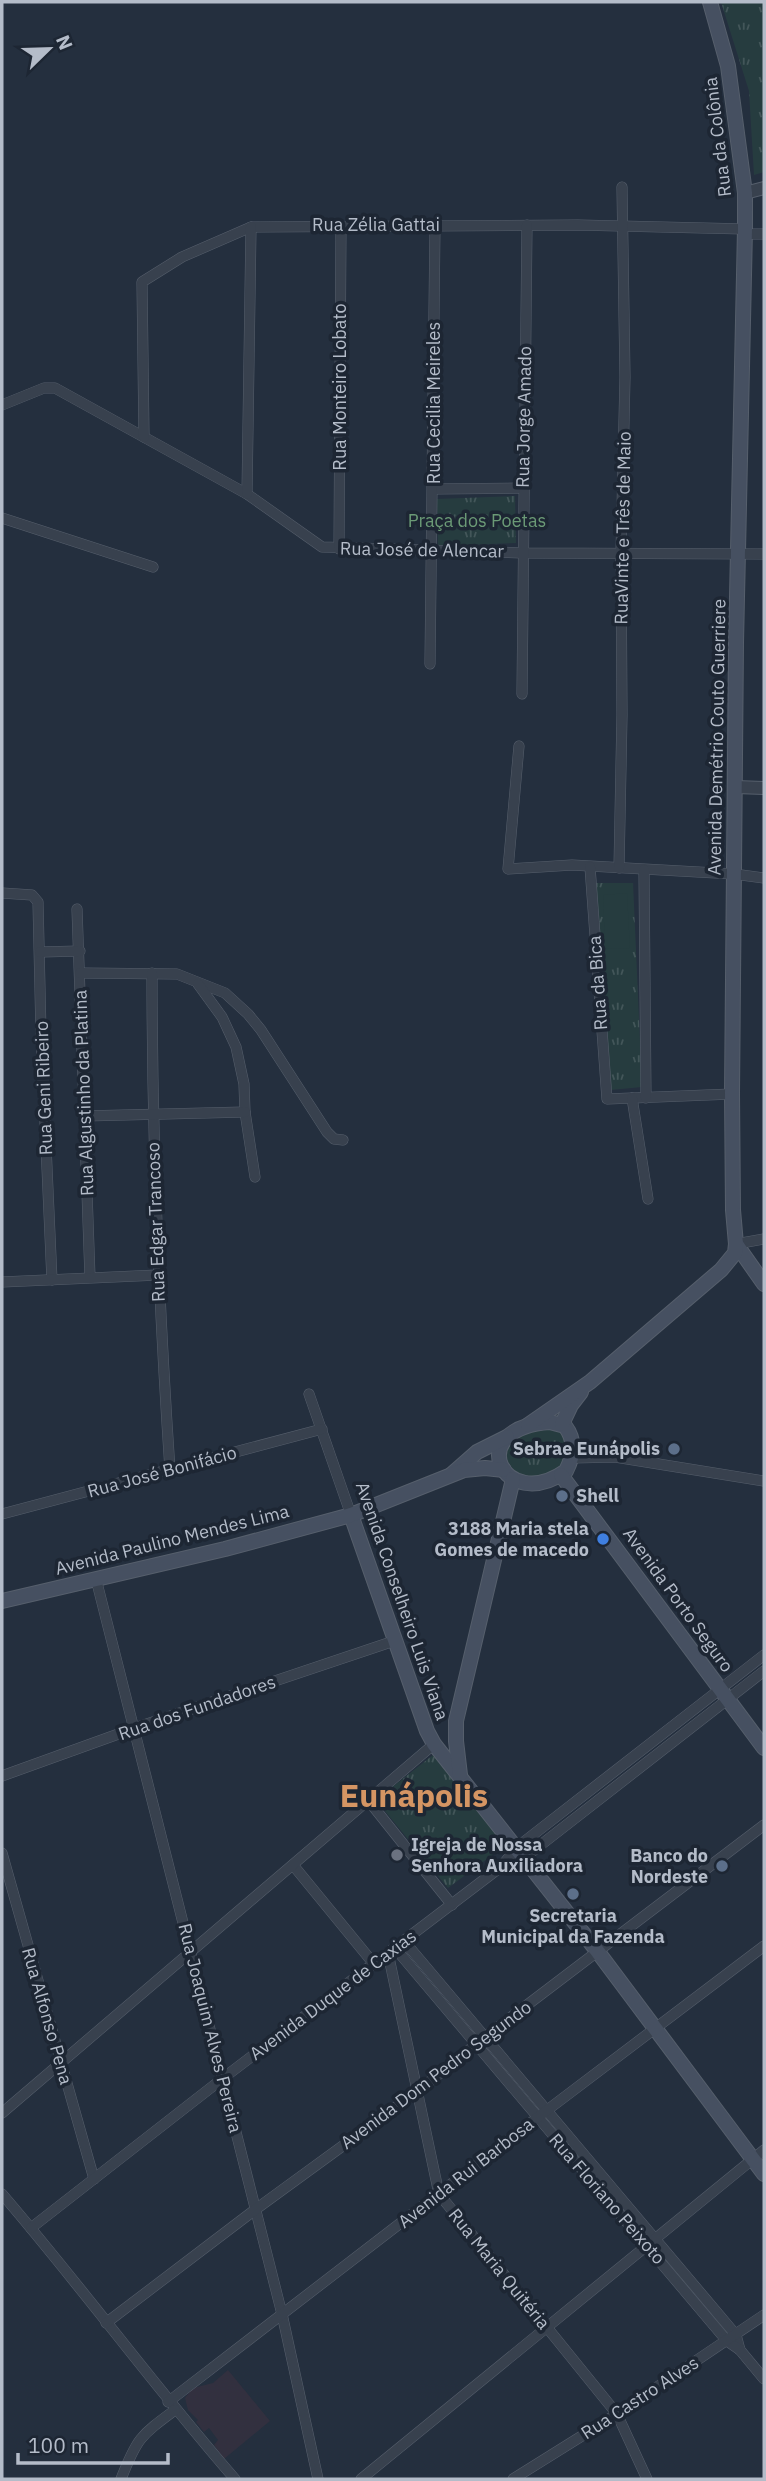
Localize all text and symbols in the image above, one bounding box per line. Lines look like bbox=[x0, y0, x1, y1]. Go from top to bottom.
north arrow bbox=[14, 14, 84, 84]
text: N bbox=[51, 31, 78, 53]
street label: Rua da Colônia bbox=[699, 75, 736, 198]
street label: Rua Zélia Gattai bbox=[312, 213, 440, 236]
street label: Rua Monteiro Lobato bbox=[328, 303, 351, 471]
street label: Rua Cecilia Meireles bbox=[422, 322, 445, 484]
street label: Rua Jorge Amado bbox=[511, 346, 536, 488]
street label: RuaVinte e Três de Maio bbox=[609, 431, 636, 625]
park label: Praça dos Poetas bbox=[408, 509, 546, 532]
street label: Rua José de Alencar bbox=[340, 537, 505, 562]
street label: Avenida Demétrio Couto Guerriere bbox=[703, 598, 730, 876]
street label: Rua da Bica bbox=[583, 935, 612, 1031]
street label: Rua Algustinho da Platina bbox=[68, 989, 99, 1197]
street label: Rua Geni Ribeiro bbox=[30, 1020, 57, 1156]
street label: Rua Edgar Trancoso bbox=[141, 1142, 170, 1302]
place label: Sebrae Eunápolis bbox=[513, 1437, 660, 1460]
street label: Rua José Bonifácio bbox=[85, 1441, 239, 1502]
marker: Sebrae Eunápolis bbox=[666, 1441, 682, 1457]
street label: Avenida Conselheiro Luis Viana bbox=[351, 1479, 454, 1723]
place label: Shell bbox=[576, 1484, 619, 1507]
marker: Shell bbox=[554, 1488, 570, 1504]
street label: Avenida Paulino Mendes Lima bbox=[53, 1499, 292, 1580]
place label: 3188 Maria stela Gomes de macedo bbox=[434, 1517, 589, 1561]
street label: Avenida Porto Seguro bbox=[618, 1523, 739, 1677]
marker: 3188 Maria stela Gomes de macedo bbox=[595, 1531, 611, 1547]
street label: Rua dos Fundadores bbox=[115, 1670, 279, 1745]
district label: Eunápolis bbox=[340, 1774, 488, 1816]
place label: Igreja de Nossa Senhora Auxiliadora bbox=[411, 1833, 583, 1877]
place label: Banco do Nordeste bbox=[630, 1844, 708, 1888]
marker: Igreja de Nossa Senhora Auxiliadora bbox=[389, 1847, 405, 1863]
marker: Banco do Nordeste bbox=[714, 1858, 730, 1874]
marker: Secretaria Municipal da Fazenda bbox=[565, 1886, 581, 1902]
place label: Secretaria Municipal da Fazenda bbox=[481, 1904, 665, 1948]
street label: Rua Joaquim Alves Pereira bbox=[173, 1921, 248, 2135]
street label: Avenida Duque de Caxias bbox=[245, 1924, 421, 2065]
street label: Rua Alfonso Pena bbox=[17, 1945, 78, 2087]
street label: Avenida Dom Pedro Segundo bbox=[336, 1995, 536, 2154]
street label: Avenida Rui Barbosa bbox=[393, 2112, 539, 2233]
street label: Rua Floriano Peixoto bbox=[544, 2128, 671, 2269]
street label: Rua Maria Quitéria bbox=[444, 2204, 555, 2334]
street label: Rua Castro Alves bbox=[577, 2351, 703, 2444]
scale bar bbox=[18, 2422, 168, 2466]
text: 100 m bbox=[28, 2431, 89, 2459]

